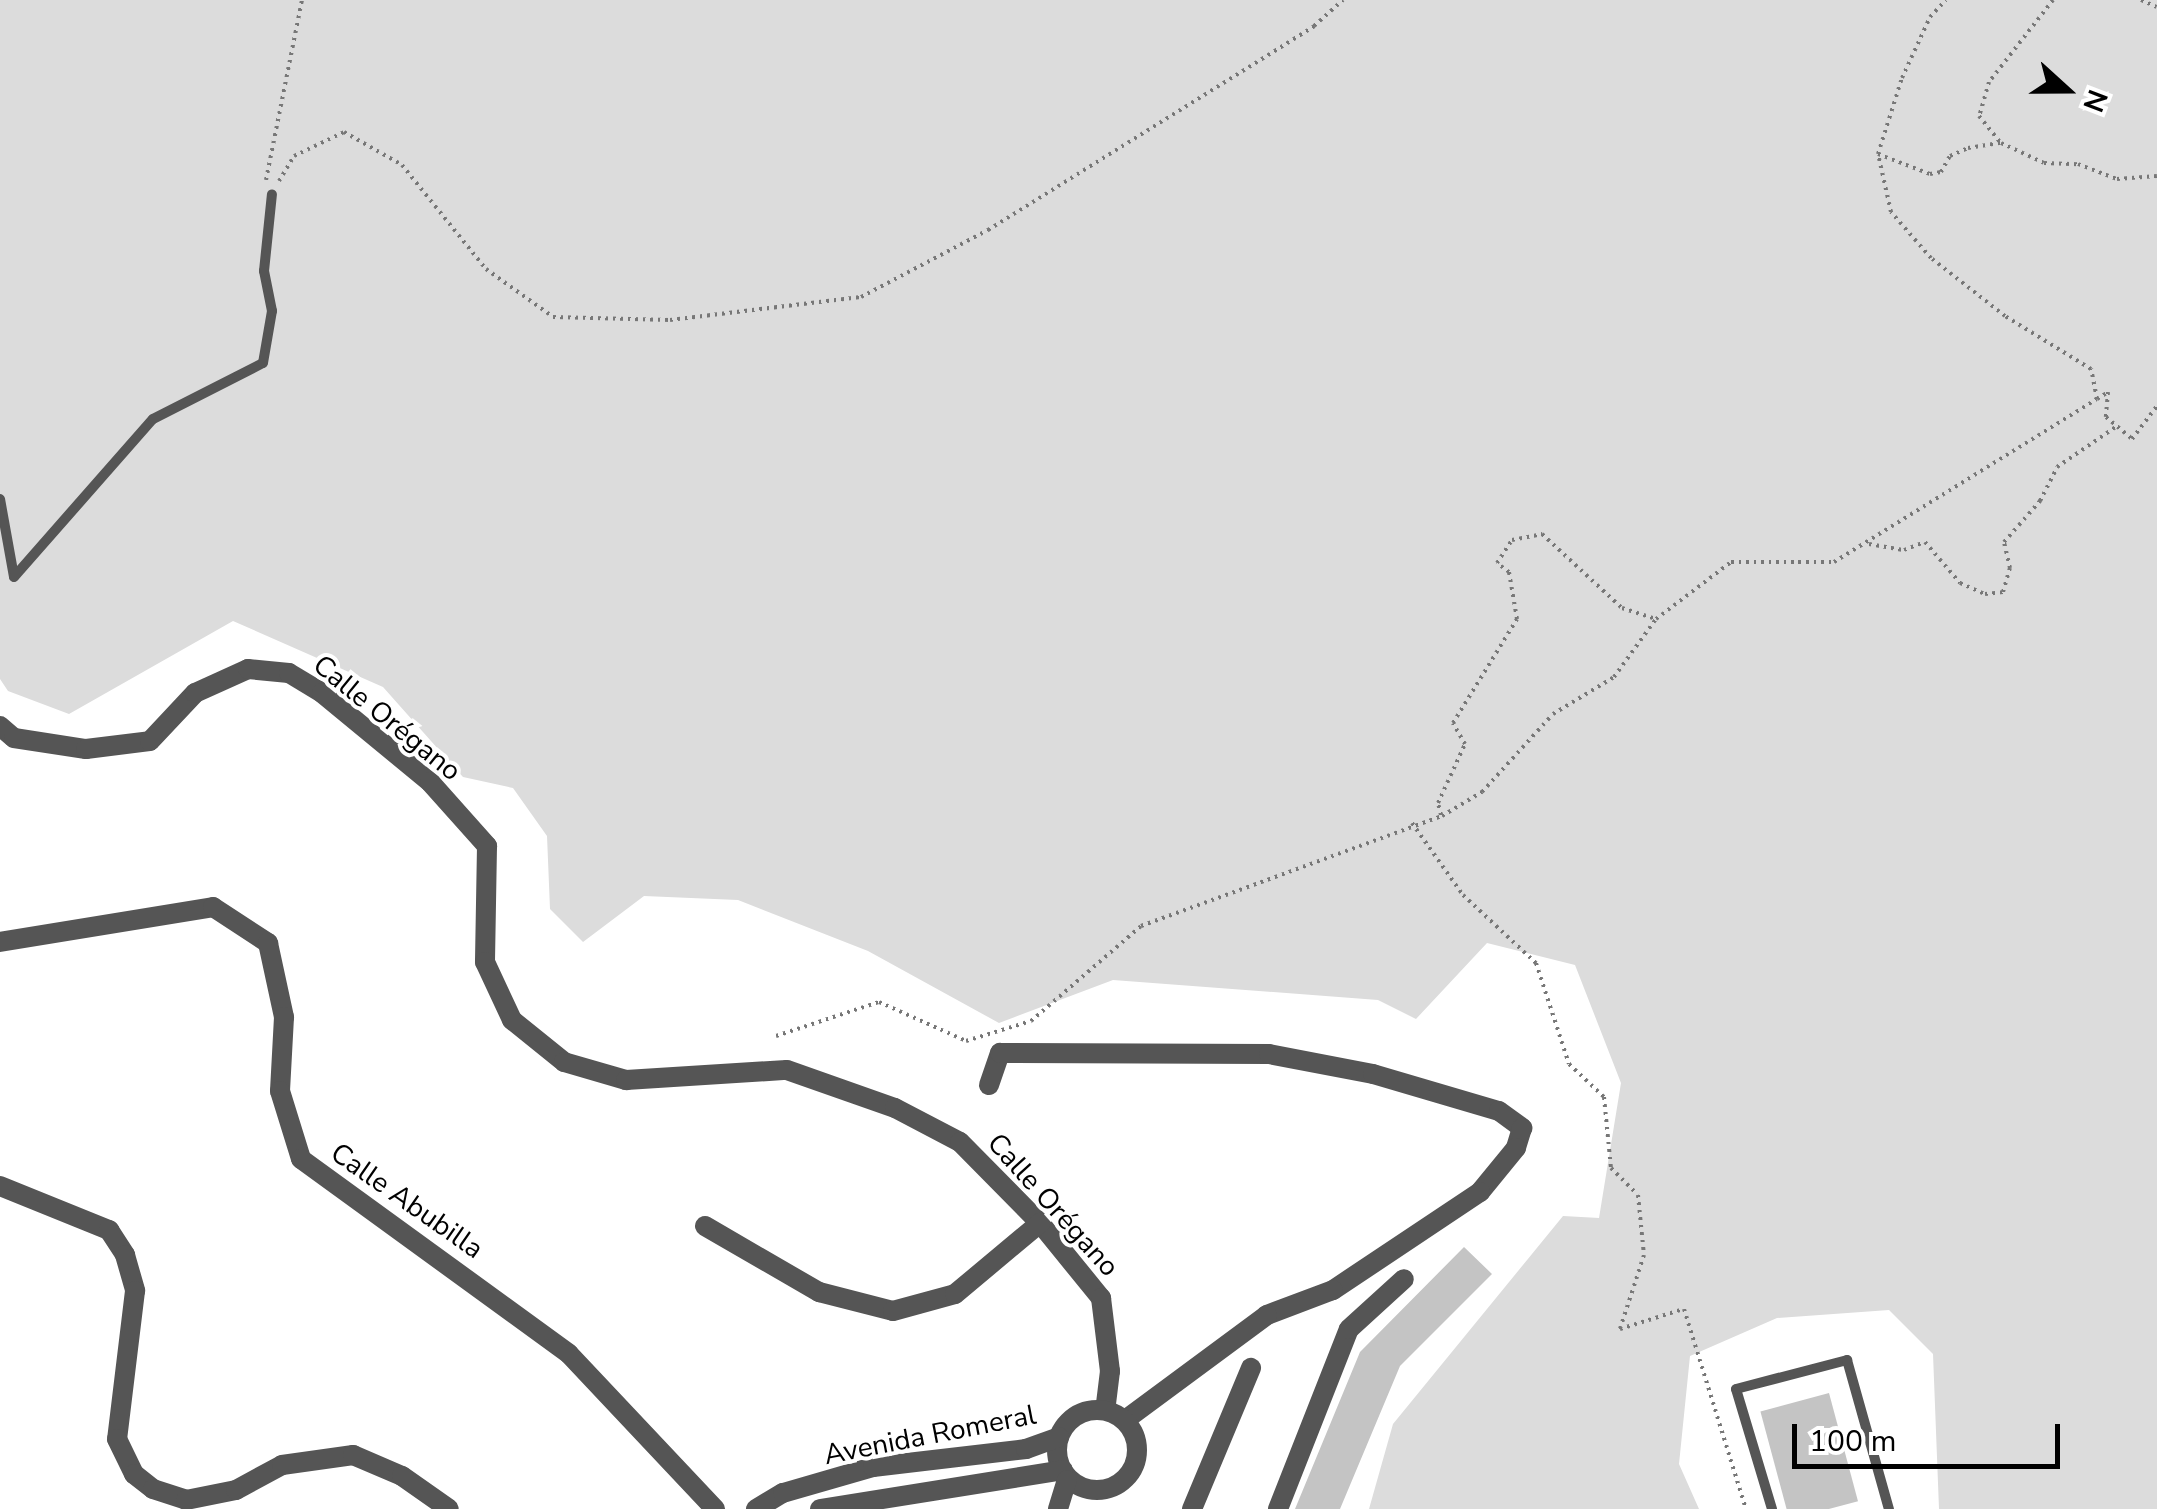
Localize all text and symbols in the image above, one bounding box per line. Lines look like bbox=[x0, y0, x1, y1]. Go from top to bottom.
north arrow bbox=[2017, 40, 2117, 140]
text: N bbox=[2074, 84, 2117, 117]
street label: Calle Orégano bbox=[306, 648, 468, 788]
street label: Calle Orégano bbox=[980, 1127, 1126, 1283]
street label: Calle Abubilla bbox=[324, 1136, 490, 1266]
street label: Avenida Romeral bbox=[821, 1398, 1039, 1472]
scale bar bbox=[1797, 1404, 2064, 1466]
text: 100 m bbox=[1809, 1421, 1896, 1462]

